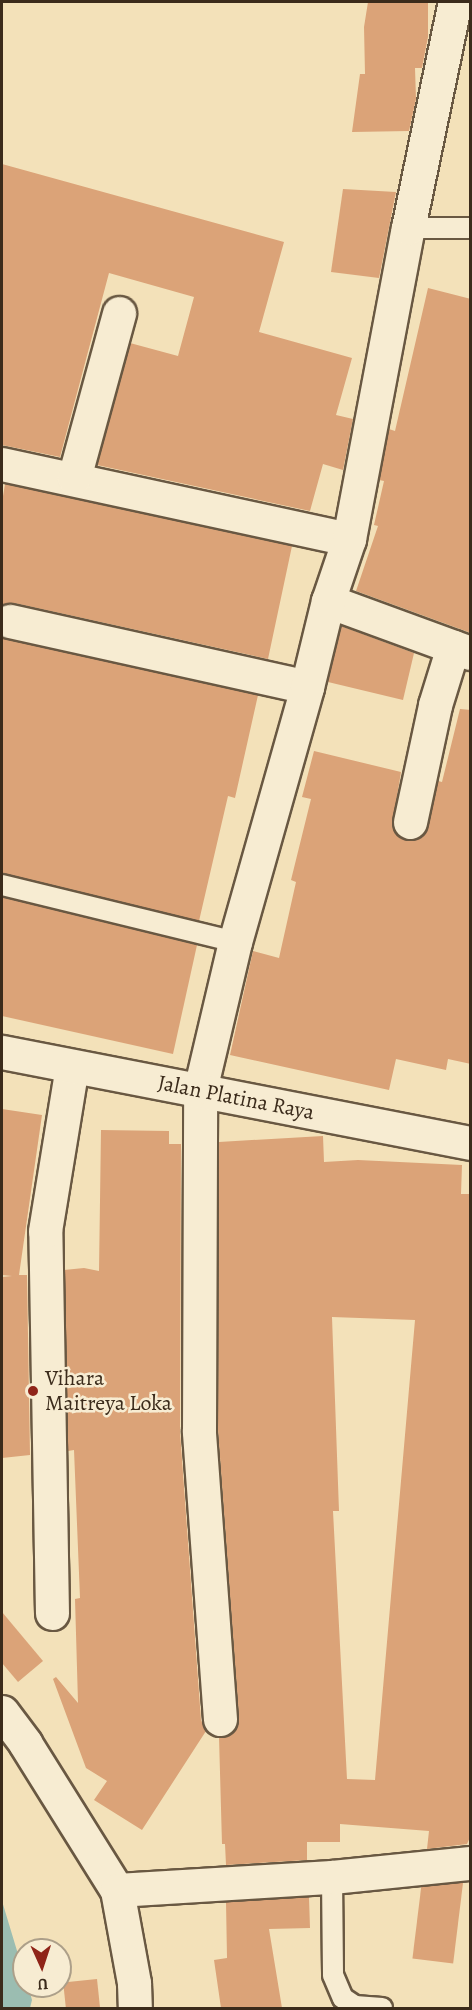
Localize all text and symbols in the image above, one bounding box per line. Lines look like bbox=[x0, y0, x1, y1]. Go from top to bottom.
street label: Jalan Platina Raya bbox=[155, 1070, 317, 1126]
place label: Vihara Maitreya Loka bbox=[45, 1365, 172, 1416]
marker: Vihara Maitreya Loka bbox=[26, 1384, 40, 1398]
north arrow bbox=[12, 1938, 72, 1998]
text: U bbox=[37, 1973, 49, 1995]

